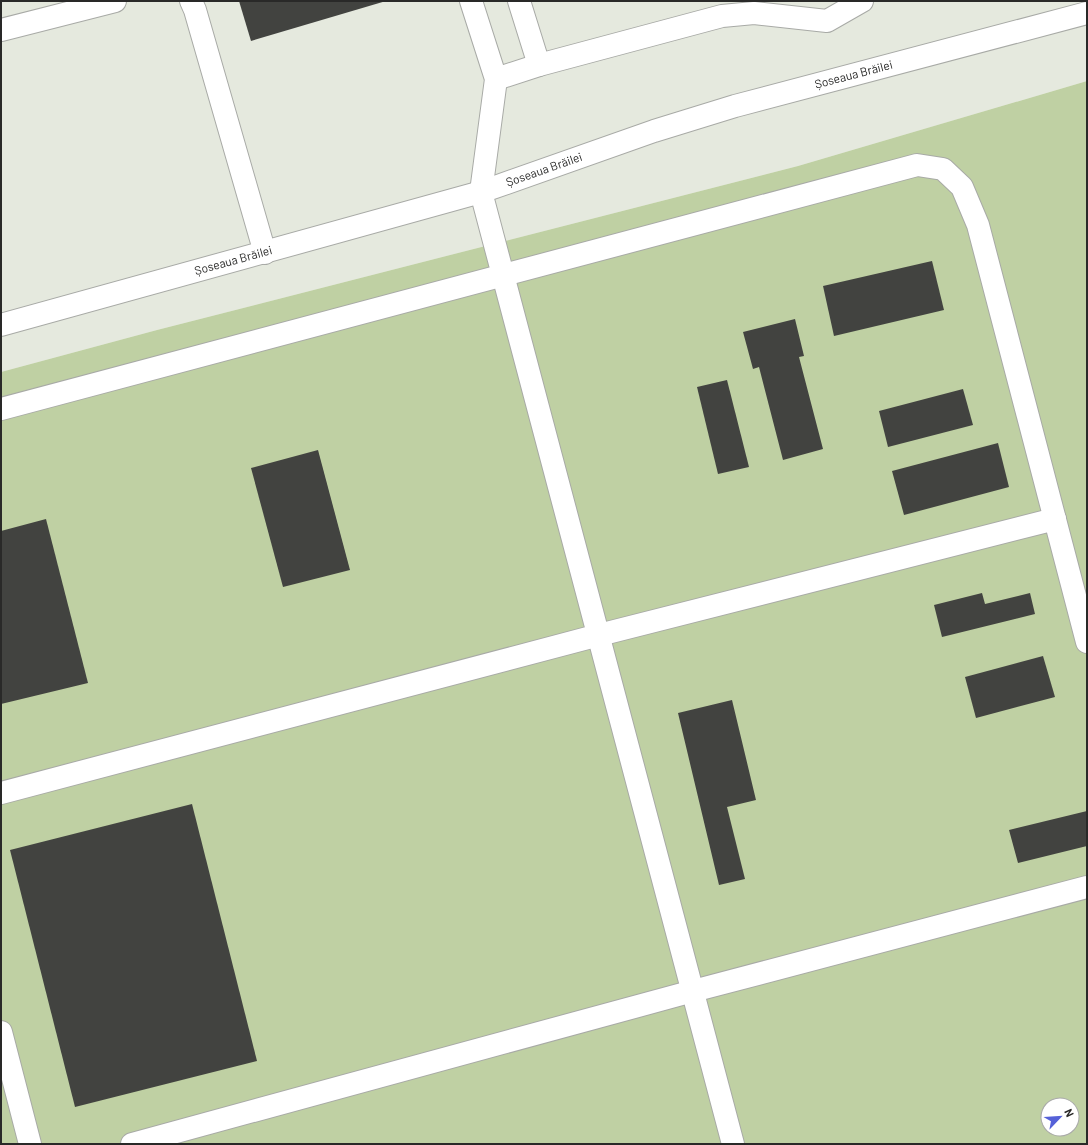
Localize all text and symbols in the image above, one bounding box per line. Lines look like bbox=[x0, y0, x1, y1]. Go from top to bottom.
street label: Șoseaua Brăilei bbox=[813, 57, 894, 91]
street label: Șoseaua Brăilei bbox=[504, 149, 584, 189]
street label: Șoseaua Brăilei bbox=[193, 242, 273, 277]
north arrow bbox=[1040, 1097, 1080, 1137]
text: N bbox=[1062, 1106, 1077, 1119]

